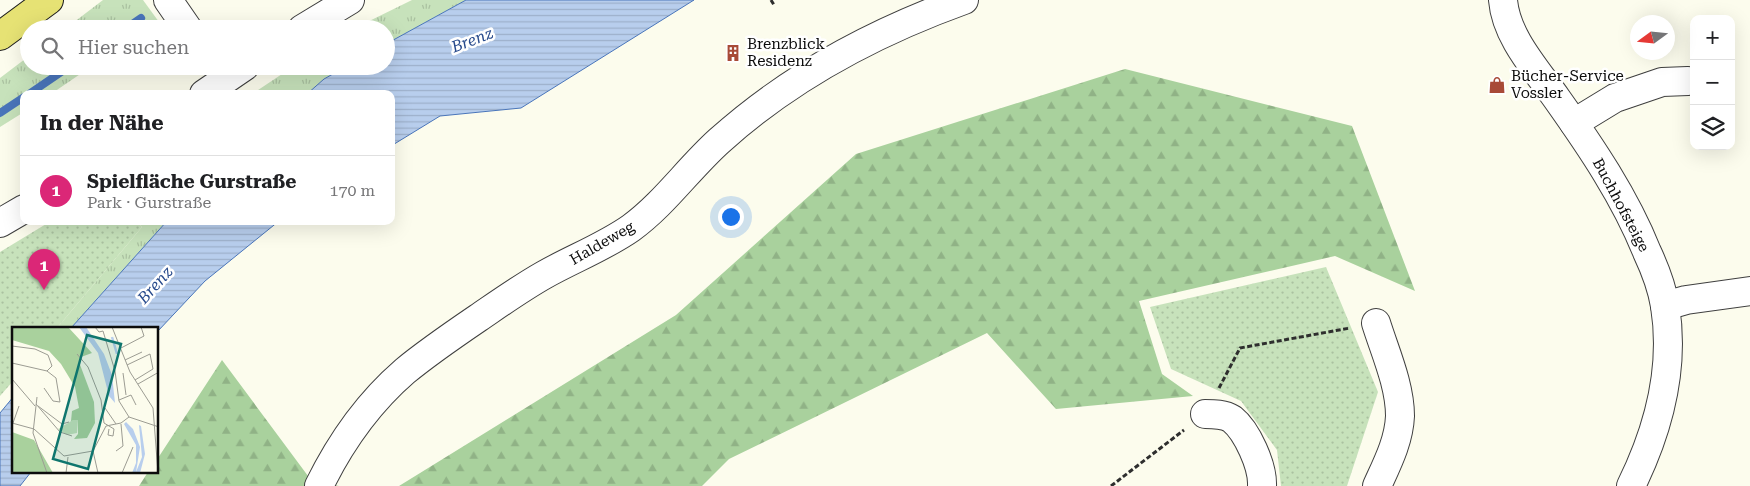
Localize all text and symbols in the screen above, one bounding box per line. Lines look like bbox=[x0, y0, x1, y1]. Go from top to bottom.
north arrow bbox=[1630, 15, 1675, 60]
map controls bbox=[1690, 15, 1735, 150]
button: + bbox=[1690, 15, 1735, 60]
search box bbox=[20, 20, 395, 75]
water label: Brenz bbox=[448, 23, 496, 57]
icon: search bbox=[38, 34, 66, 62]
place label: Brenzblick Residenz bbox=[747, 35, 825, 70]
text: Hier suchen bbox=[78, 36, 189, 59]
building icon: Brenzblick Residenz bbox=[723, 43, 743, 63]
button: − bbox=[1690, 60, 1735, 105]
place label: Bücher-Service Vossler bbox=[1511, 67, 1624, 102]
shop icon: Bücher-Service Vossler bbox=[1487, 75, 1507, 95]
button: layers bbox=[1690, 105, 1735, 150]
text: In der Nähe bbox=[40, 111, 163, 135]
street label: Buchhofsteige bbox=[1589, 155, 1653, 255]
text: Spielfläche Gurstraße bbox=[87, 170, 296, 193]
text: 1 bbox=[52, 181, 60, 200]
text: 170 m bbox=[329, 181, 375, 200]
text: Park · Gurstraße bbox=[87, 193, 211, 212]
your location bbox=[718, 204, 744, 230]
street label: Haldeweg bbox=[566, 217, 638, 269]
pin: 1 bbox=[28, 249, 60, 290]
water label: Brenz bbox=[133, 263, 177, 308]
inset map bbox=[12, 327, 159, 474]

